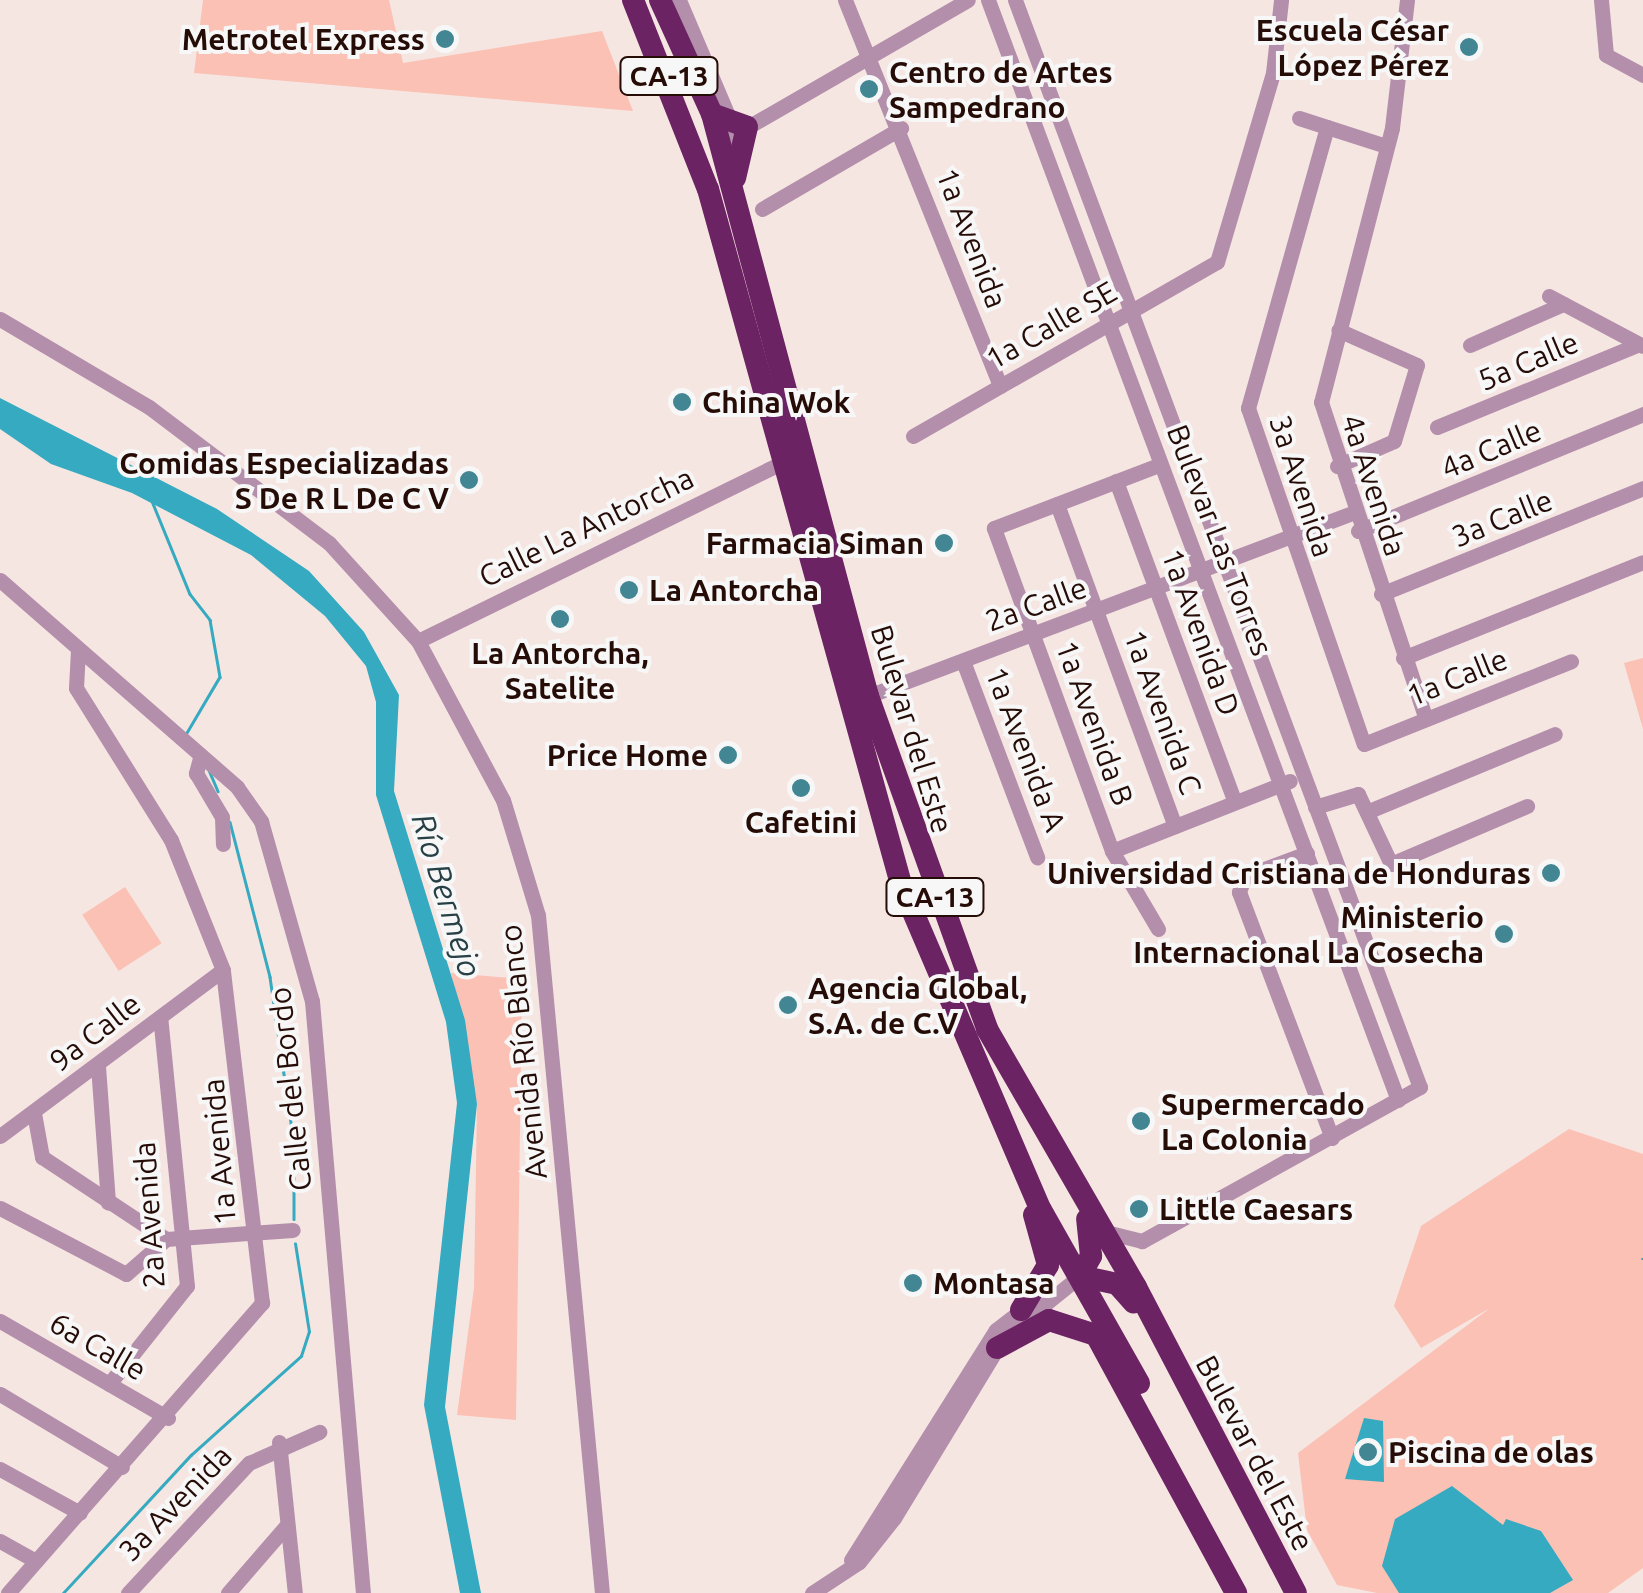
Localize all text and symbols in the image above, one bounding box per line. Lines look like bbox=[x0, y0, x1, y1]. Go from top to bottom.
place label: Escuela César López Pérez bbox=[1256, 12, 1449, 82]
place label: Metrotel Express bbox=[182, 21, 425, 57]
marker: Metrotel Express bbox=[434, 28, 456, 50]
marker: Escuela César López Pérez bbox=[1458, 36, 1480, 58]
road number: CA-13 bbox=[619, 53, 719, 99]
place label: Centro de Artes Sampedrano bbox=[889, 54, 1113, 124]
marker: Centro de Artes Sampedrano bbox=[858, 78, 880, 100]
street label: 1a Avenida bbox=[929, 163, 1015, 313]
street label: 1a Calle SE bbox=[979, 273, 1123, 377]
street label: 5a Calle bbox=[1472, 324, 1584, 398]
place label: China Wok bbox=[702, 384, 850, 420]
marker: China Wok bbox=[671, 391, 693, 413]
street label: 4a Avenida bbox=[1334, 410, 1414, 560]
street label: 3a Avenida bbox=[1262, 411, 1342, 561]
street label: 4a Calle bbox=[1435, 412, 1547, 486]
street label: Bulevar Las Torres bbox=[1159, 419, 1281, 661]
place label: Comidas Especializadas S De R L De C V bbox=[119, 445, 449, 516]
street label: Calle La Antorcha bbox=[473, 459, 699, 595]
marker: Comidas Especializadas S De R L De C V bbox=[458, 469, 480, 491]
street label: 3a Calle bbox=[1446, 482, 1558, 554]
place label: Farmacia Siman bbox=[706, 525, 924, 561]
marker: Farmacia Siman bbox=[933, 532, 955, 554]
street label: 1a Avenida D bbox=[1154, 544, 1248, 720]
street label: 2a Calle bbox=[980, 569, 1092, 639]
place label: La Antorcha bbox=[649, 572, 819, 608]
marker: La Antorcha bbox=[618, 579, 640, 601]
marker: La Antorcha, Satelite bbox=[549, 608, 571, 630]
street label: Bulevar del Este bbox=[863, 621, 961, 837]
street label: 1a Avenida C bbox=[1117, 625, 1209, 799]
place label: La Antorcha, Satelite bbox=[471, 635, 649, 706]
street label: 1a Avenida B bbox=[1049, 636, 1141, 810]
street label: 1a Calle bbox=[1401, 641, 1513, 713]
street label: 1a Avenida A bbox=[978, 662, 1074, 836]
place label: Price Home bbox=[547, 737, 708, 773]
marker: Price Home bbox=[717, 744, 739, 766]
marker: Cafetini bbox=[790, 777, 812, 799]
place label: Cafetini bbox=[745, 804, 857, 840]
water label: Río Bermejo bbox=[404, 809, 490, 981]
place label: Universidad Cristiana de Honduras bbox=[1047, 855, 1531, 891]
marker: Universidad Cristiana de Honduras bbox=[1540, 862, 1562, 884]
road number: CA-13 bbox=[885, 874, 985, 920]
place label: Ministerio Internacional La Cosecha bbox=[1133, 899, 1484, 970]
street label: Avenida Río Blanco bbox=[492, 923, 554, 1181]
marker: Ministerio Internacional La Cosecha bbox=[1493, 923, 1515, 945]
place label: Agencia Global, S.A. de C.V bbox=[808, 970, 1027, 1040]
street label: 9a Calle bbox=[42, 985, 148, 1079]
street label: Calle del Bordo bbox=[261, 985, 319, 1193]
marker: Agencia Global, S.A. de C.V bbox=[777, 994, 799, 1016]
street label: 1a Avenida bbox=[195, 1077, 243, 1227]
place label: Supermercado La Colonia bbox=[1161, 1086, 1365, 1156]
marker: Supermercado La Colonia bbox=[1130, 1110, 1152, 1132]
street label: 2a Avenida bbox=[126, 1140, 172, 1290]
place label: Little Caesars bbox=[1159, 1191, 1353, 1227]
marker: Little Caesars bbox=[1128, 1198, 1150, 1220]
place label: Montasa bbox=[933, 1265, 1055, 1301]
marker: Montasa bbox=[902, 1272, 924, 1294]
street label: 6a Calle bbox=[43, 1304, 153, 1388]
street label: Bulevar del Este bbox=[1188, 1349, 1322, 1557]
place label: Piscina de olas bbox=[1388, 1434, 1594, 1470]
street label: 3a Avenida bbox=[111, 1438, 239, 1568]
marker: Piscina de olas bbox=[1357, 1441, 1379, 1463]

